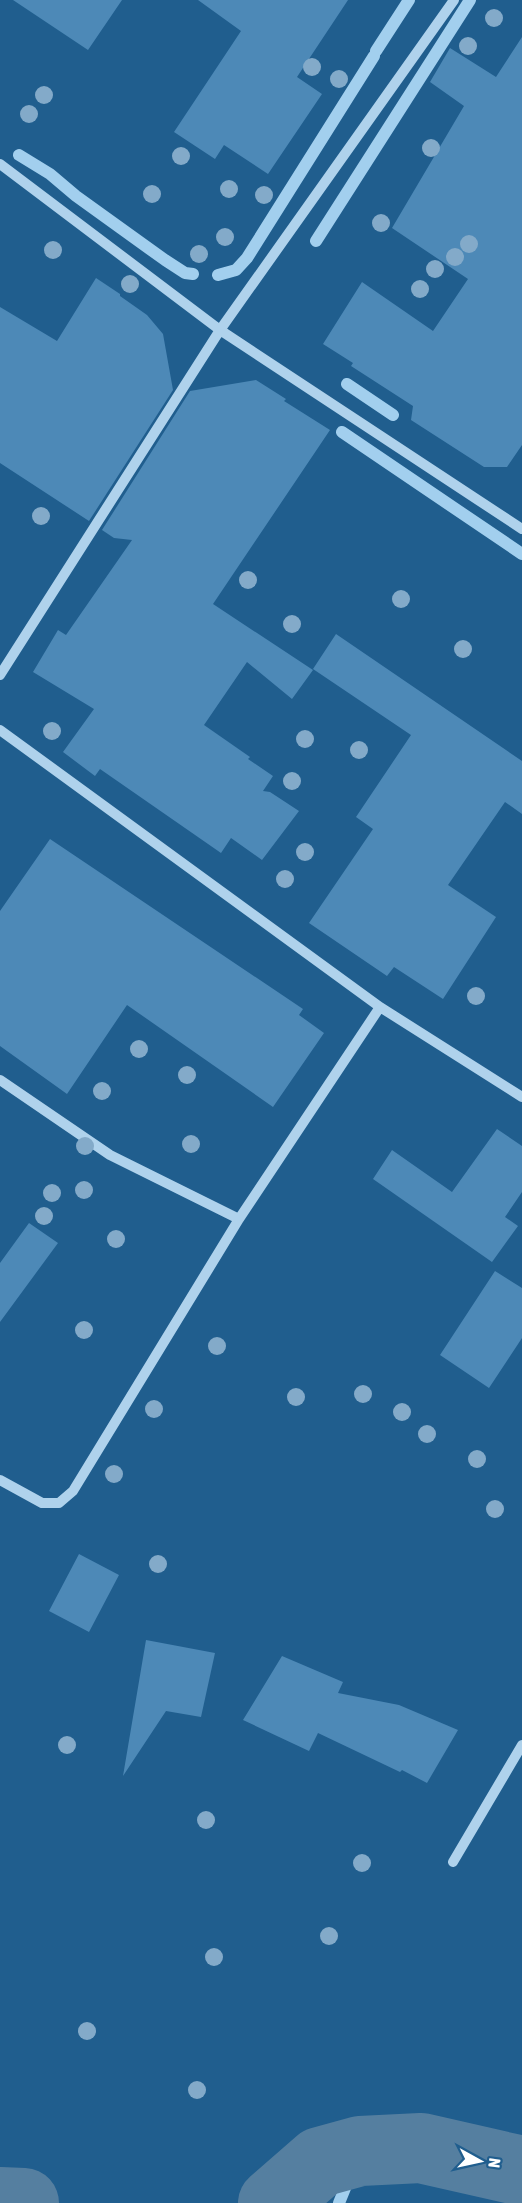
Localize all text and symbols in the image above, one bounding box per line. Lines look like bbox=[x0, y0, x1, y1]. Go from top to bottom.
north arrow bbox=[450, 2131, 510, 2191]
text: N bbox=[485, 2157, 504, 2169]

